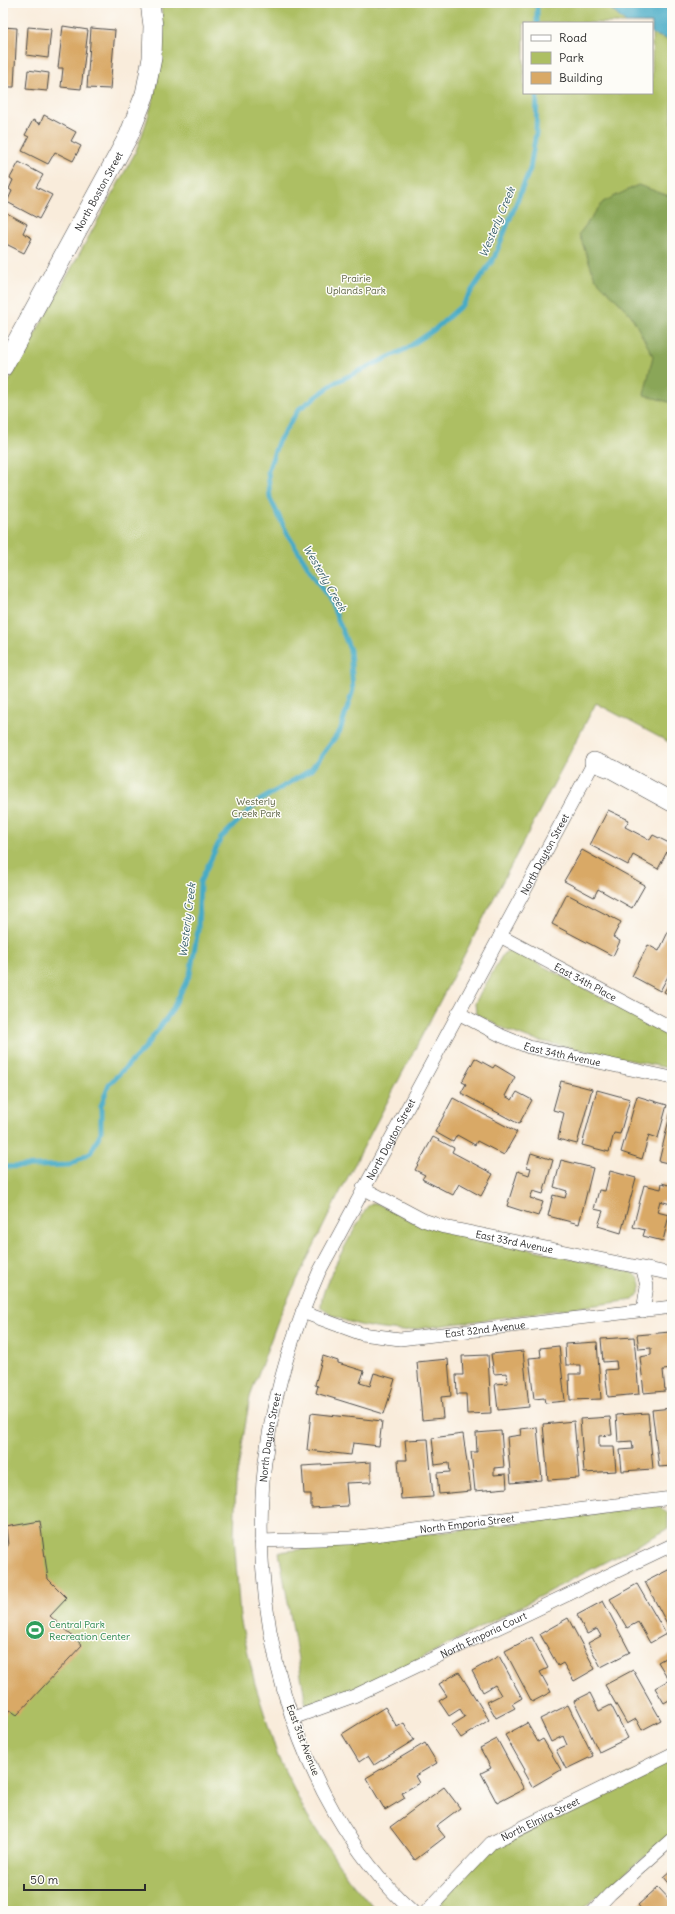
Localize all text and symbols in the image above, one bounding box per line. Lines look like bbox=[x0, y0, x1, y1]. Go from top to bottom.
legend bbox=[523, 22, 653, 94]
text: Road bbox=[559, 30, 587, 45]
text: Park bbox=[559, 50, 584, 65]
text: Building bbox=[559, 70, 603, 85]
street label: North Boston Street bbox=[72, 149, 126, 233]
water label: Westerly Creek bbox=[476, 184, 519, 259]
park label: Prairie Uplands Park bbox=[326, 272, 386, 297]
water label: Westerly Creek bbox=[300, 542, 350, 615]
park label: Westerly Creek Park bbox=[231, 795, 281, 820]
street label: North Dayton Street bbox=[517, 811, 572, 897]
water label: Westerly Creek bbox=[176, 881, 199, 958]
street label: East 34th Place bbox=[552, 960, 619, 1004]
street label: East 34th Avenue bbox=[522, 1039, 602, 1069]
street label: North Dayton Street bbox=[363, 1096, 418, 1182]
street label: East 33rd Avenue bbox=[474, 1227, 554, 1256]
street label: East 32nd Avenue bbox=[444, 1318, 526, 1340]
street label: North Dayton Street bbox=[256, 1391, 284, 1483]
street label: North Emporia Street bbox=[419, 1511, 516, 1536]
street label: North Emporia Court bbox=[438, 1608, 529, 1661]
place label: Central Park Recreation Center bbox=[49, 1618, 130, 1643]
sports icon: Central Park Recreation Center bbox=[24, 1619, 46, 1641]
street label: East 31st Avenue bbox=[283, 1703, 323, 1777]
street label: North Elmira Street bbox=[499, 1794, 582, 1844]
scale bar bbox=[24, 1866, 145, 1892]
text: 50 m bbox=[30, 1872, 59, 1887]

